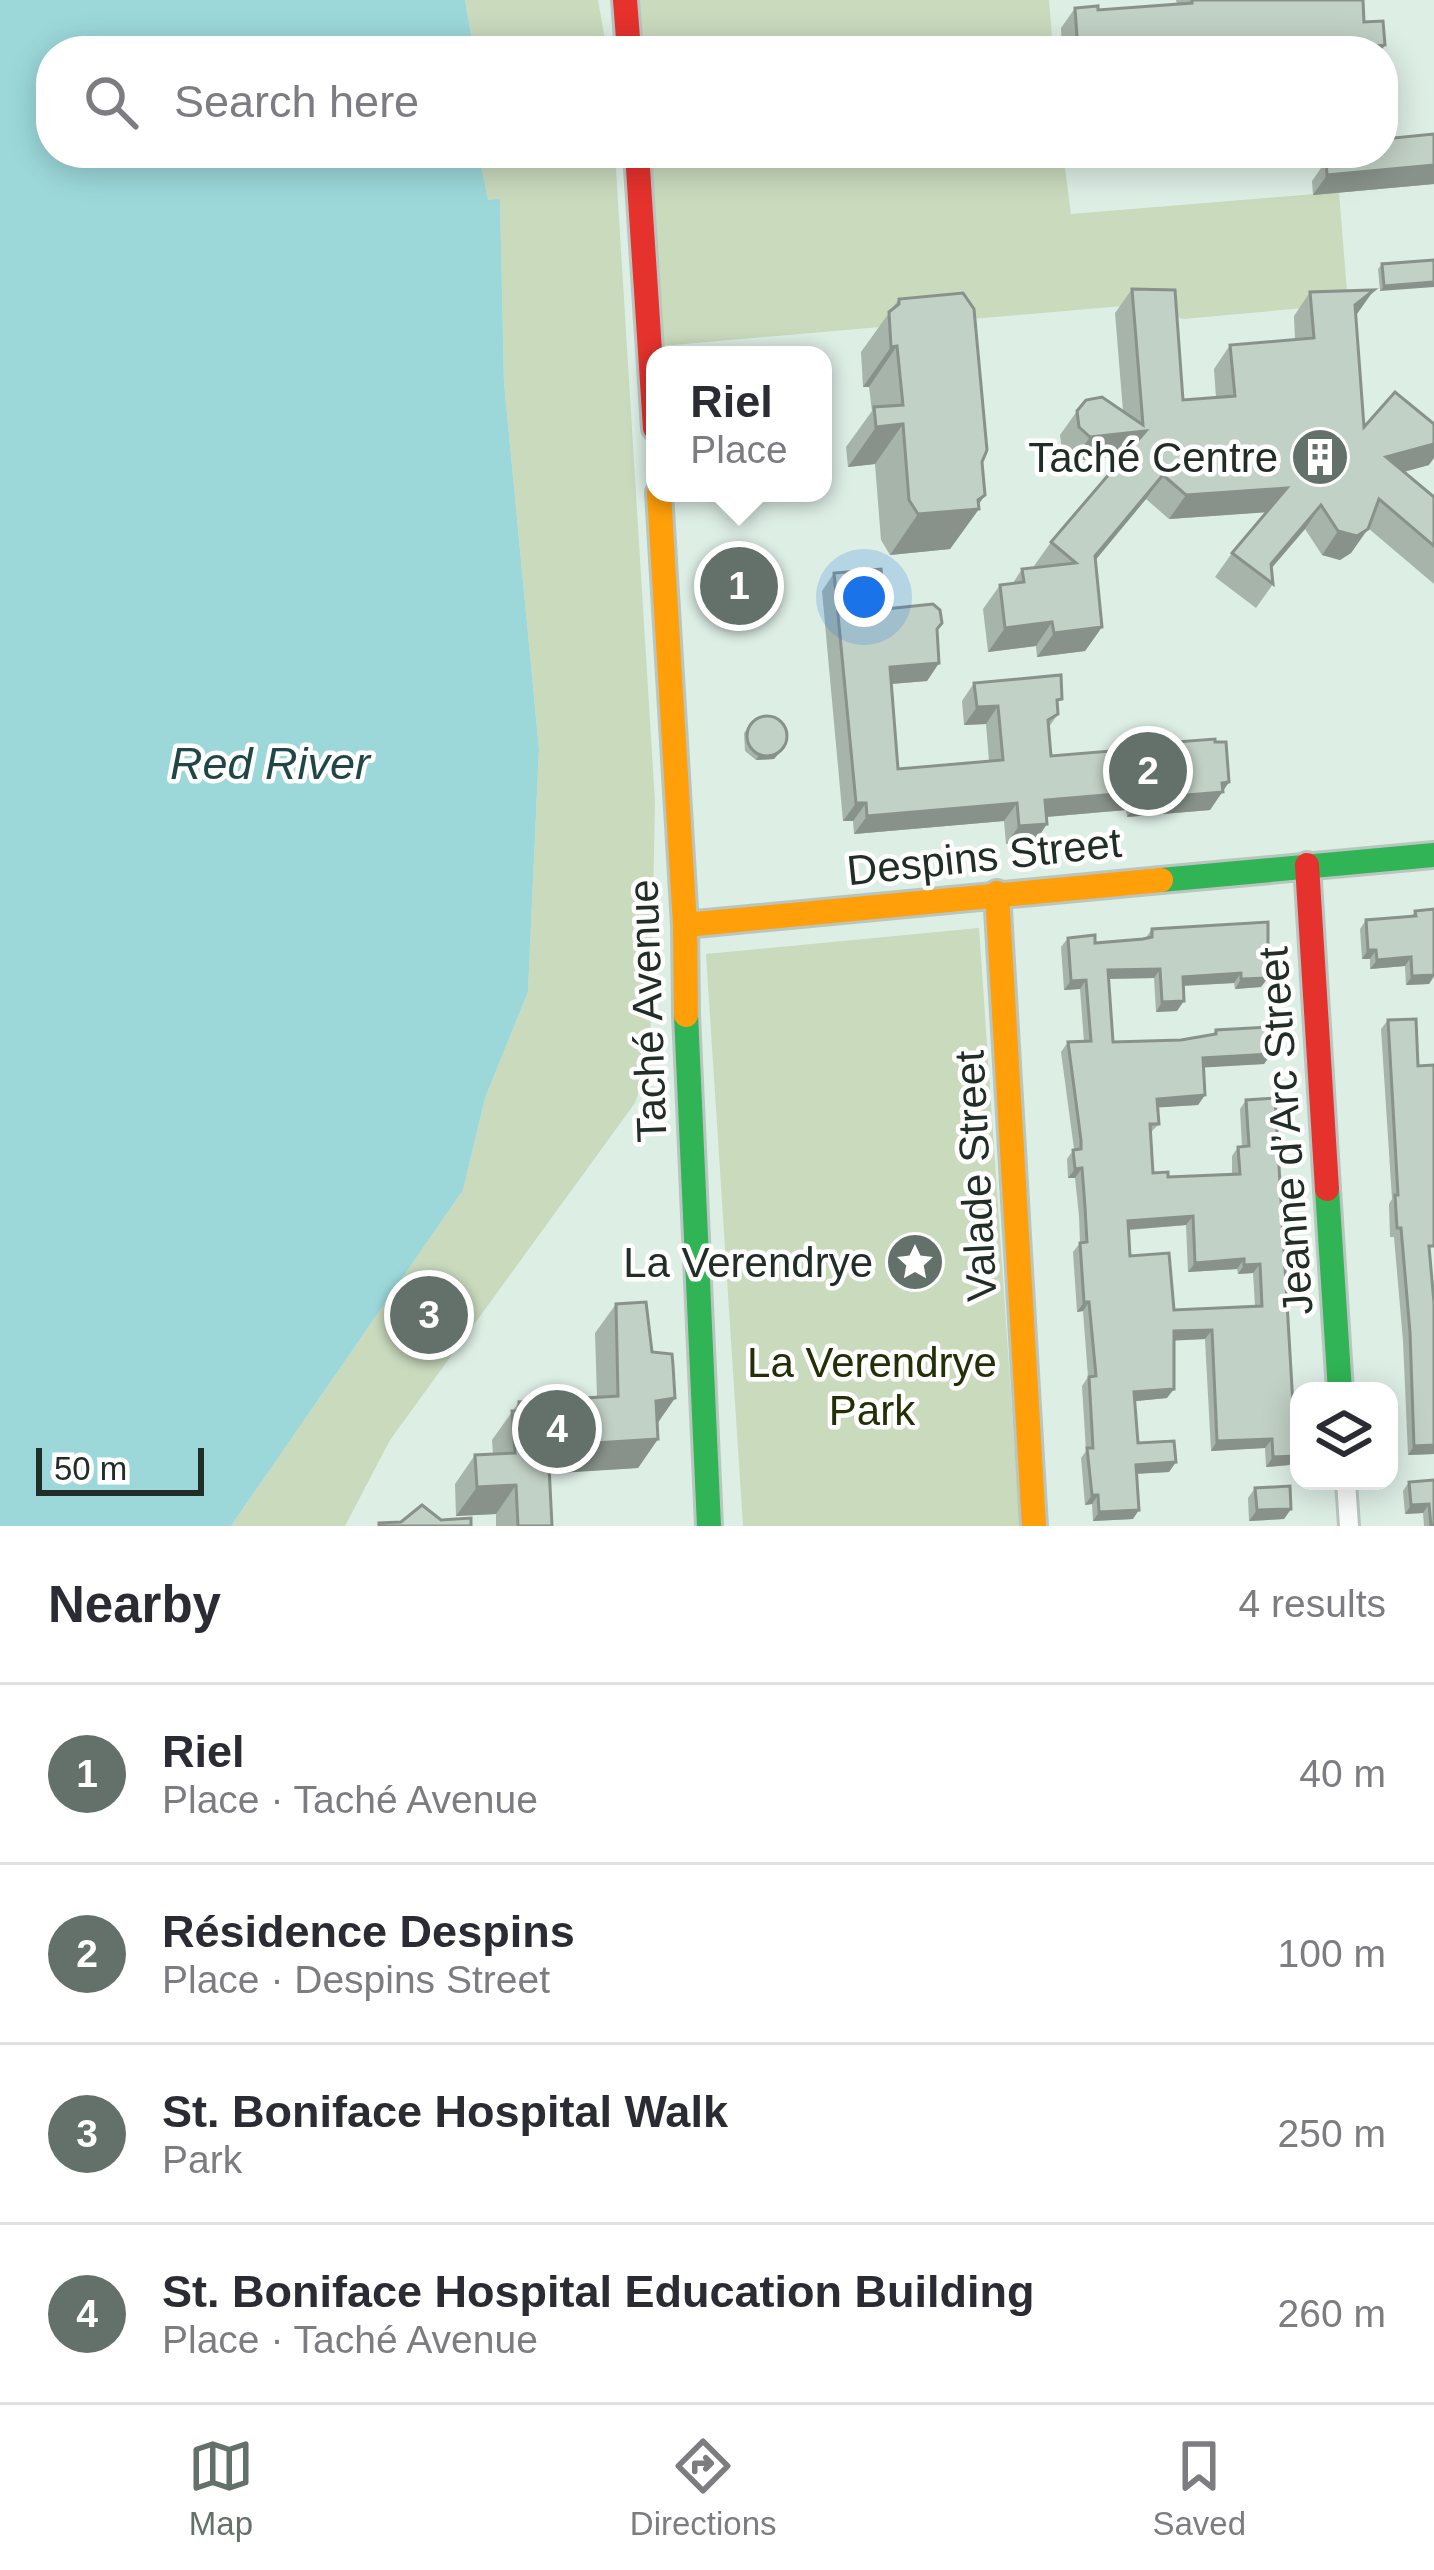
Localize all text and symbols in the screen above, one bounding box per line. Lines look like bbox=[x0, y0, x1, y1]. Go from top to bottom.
search box bbox=[36, 36, 1398, 168]
icon: search bbox=[78, 69, 144, 135]
text: Search here bbox=[174, 76, 419, 127]
popup bbox=[646, 346, 832, 502]
text: Riel bbox=[690, 376, 773, 427]
building icon: Taché Centre bbox=[1289, 426, 1351, 488]
text: Place bbox=[690, 428, 788, 471]
place label: Taché Centre bbox=[1028, 434, 1278, 481]
pin: 1 bbox=[700, 541, 778, 631]
your location bbox=[834, 567, 894, 627]
pin: 2 bbox=[1109, 726, 1187, 816]
water label: Red River bbox=[170, 738, 372, 789]
street label: Despins Street bbox=[845, 819, 1124, 894]
street label: Taché Avenue bbox=[619, 879, 676, 1143]
street label: Jeanne d’Arc Street bbox=[1249, 945, 1322, 1317]
street label: Valade Street bbox=[945, 1049, 1006, 1303]
place icon: La Verendrye bbox=[884, 1231, 946, 1293]
place label: La Verendrye bbox=[623, 1239, 873, 1286]
pin: 3 bbox=[390, 1270, 468, 1360]
park label: La Verendrye Park bbox=[747, 1339, 997, 1434]
map controls bbox=[1290, 1382, 1398, 1490]
button: layers bbox=[1290, 1382, 1398, 1490]
pin: 4 bbox=[518, 1384, 596, 1474]
scale bar bbox=[36, 1442, 204, 1495]
text: 50 m bbox=[54, 1450, 127, 1487]
text: Nearby bbox=[48, 1576, 221, 1633]
text: 4 results bbox=[1239, 1582, 1386, 1625]
text: Riel bbox=[162, 1726, 245, 1777]
text: 1 bbox=[76, 1752, 98, 1795]
text: 40 m bbox=[1299, 1752, 1386, 1795]
text: Place · Taché Avenue bbox=[162, 1778, 538, 1821]
text: Résidence Despins bbox=[162, 1906, 575, 1957]
text: 2 bbox=[76, 1932, 98, 1975]
text: 100 m bbox=[1278, 1932, 1386, 1975]
text: Place · Despins Street bbox=[162, 1958, 550, 2001]
text: St. Boniface Hospital Walk bbox=[162, 2086, 728, 2137]
text: 3 bbox=[76, 2112, 98, 2155]
text: 250 m bbox=[1278, 2112, 1386, 2155]
text: Park bbox=[162, 2138, 242, 2181]
text: St. Boniface Hospital Education Building bbox=[162, 2266, 1035, 2317]
text: 4 bbox=[76, 2292, 98, 2335]
text: 260 m bbox=[1278, 2292, 1386, 2335]
text: Place · Taché Avenue bbox=[162, 2318, 538, 2361]
tab: Map bbox=[188, 2433, 254, 2543]
tab: Directions bbox=[630, 2433, 777, 2543]
tab: Saved bbox=[1152, 2433, 1246, 2543]

